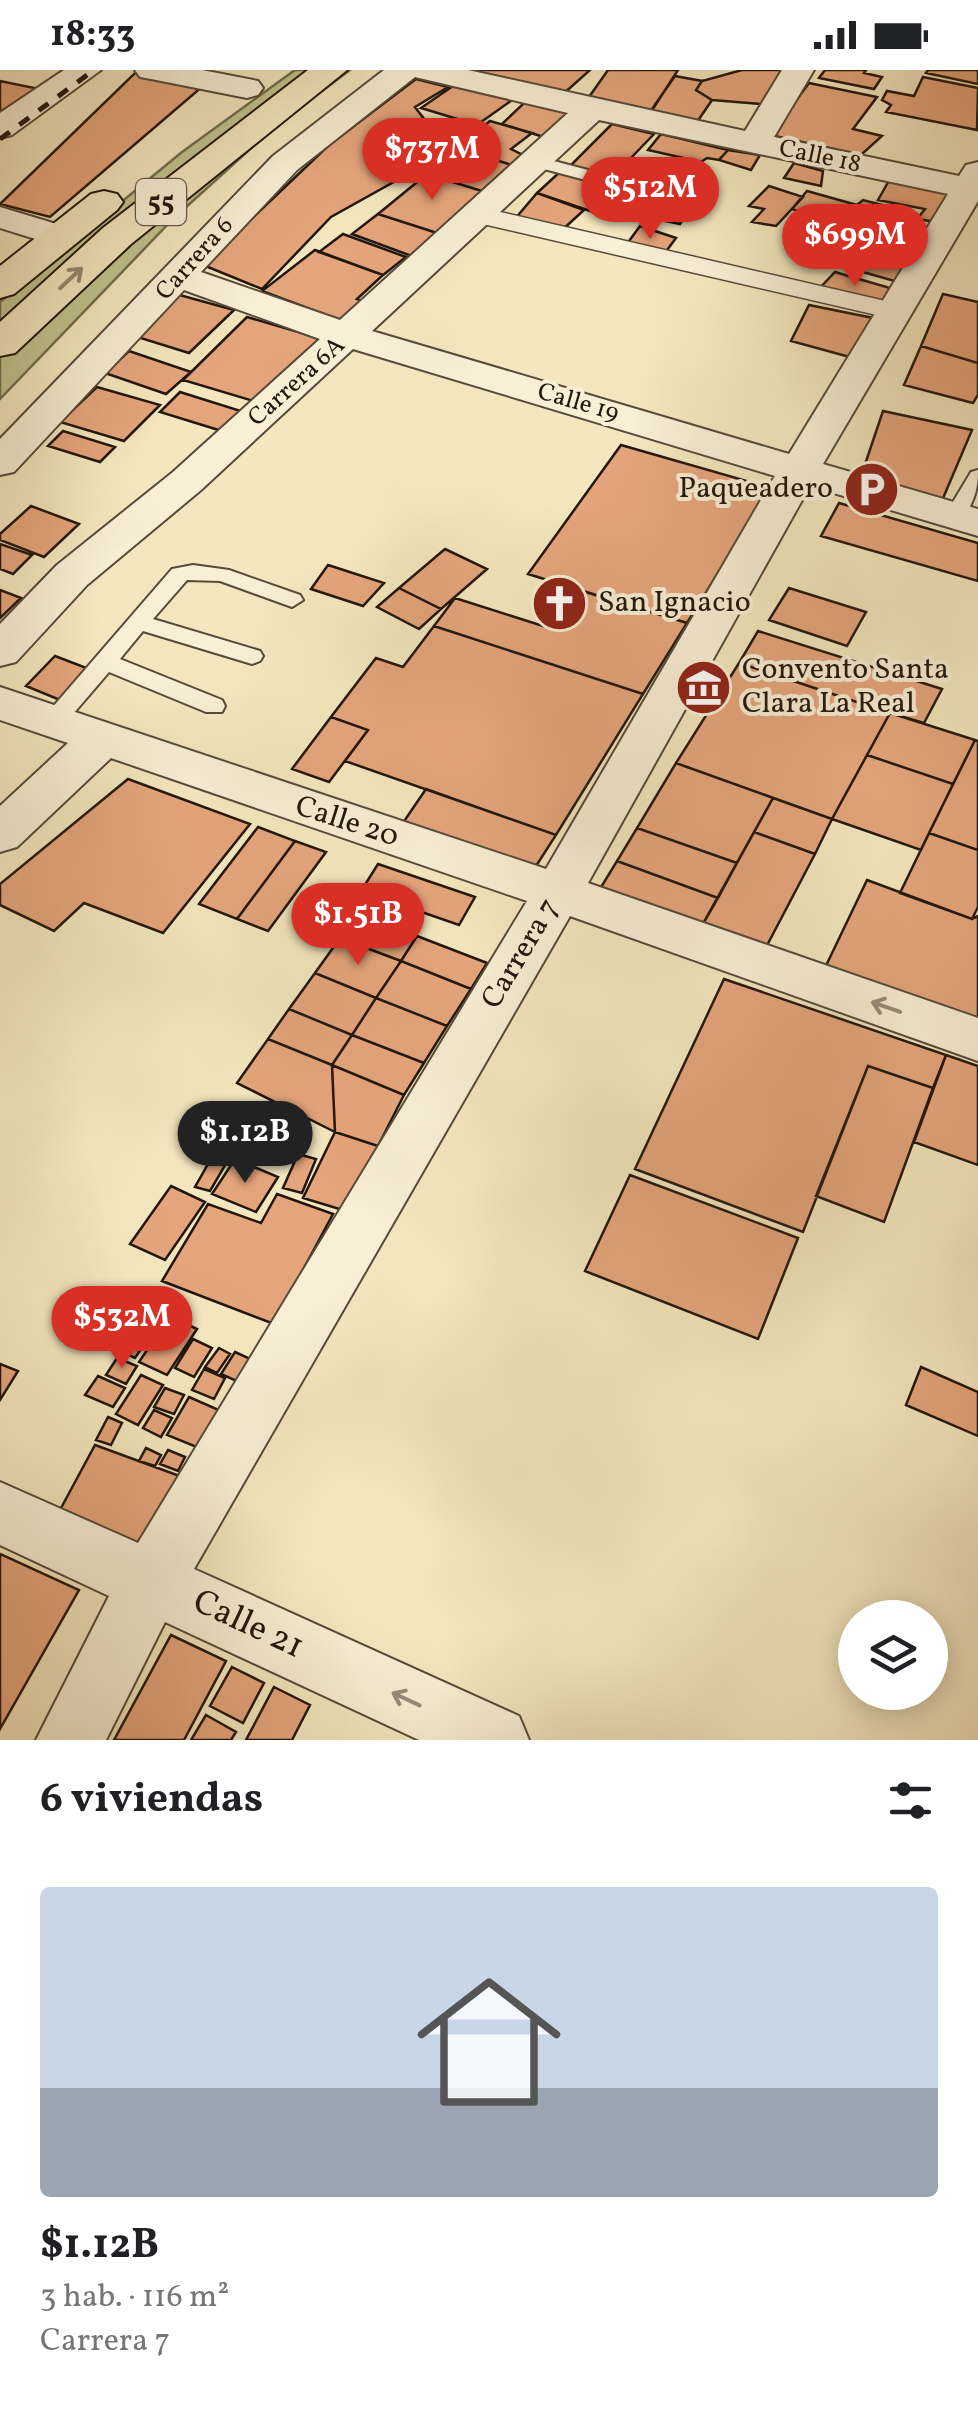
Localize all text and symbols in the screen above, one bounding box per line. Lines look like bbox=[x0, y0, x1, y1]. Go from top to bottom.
text: 18:33 bbox=[50, 9, 135, 62]
pin: $737M bbox=[362, 118, 502, 203]
text: $737M bbox=[384, 128, 480, 172]
street label: Calle 18 bbox=[776, 131, 864, 183]
pin: $512M bbox=[580, 157, 720, 242]
text: $512M bbox=[603, 167, 697, 211]
road number: 55 bbox=[136, 179, 186, 225]
pin: $699M bbox=[785, 204, 925, 289]
street label: Carrera 6 bbox=[148, 209, 242, 309]
text: $699M bbox=[804, 214, 906, 258]
one-way arrow bbox=[58, 266, 84, 290]
street label: Carrera 6A bbox=[241, 329, 353, 435]
street label: Calle 19 bbox=[533, 375, 623, 431]
parking icon: Paqueadero bbox=[842, 459, 902, 519]
place label: Paqueadero bbox=[679, 468, 833, 510]
church icon: San Ignacio bbox=[529, 573, 589, 633]
place label: San Ignacio bbox=[598, 582, 751, 624]
place label: Convento Santa Clara La Real bbox=[742, 649, 949, 725]
museum icon: Convento Santa Clara La Real bbox=[673, 657, 733, 717]
street label: Calle 20 bbox=[290, 786, 404, 858]
pin: $1.51B bbox=[277, 883, 439, 968]
street label: Carrera 7 bbox=[472, 891, 570, 1017]
text: $1.51B bbox=[313, 893, 403, 937]
one-way arrow bbox=[871, 997, 903, 1015]
pin: $1.12B bbox=[164, 1101, 326, 1186]
text: $1.12B bbox=[200, 1111, 290, 1155]
pin: $532M bbox=[52, 1286, 192, 1371]
text: $532M bbox=[73, 1296, 171, 1340]
street label: Calle 21 bbox=[185, 1578, 311, 1672]
map controls bbox=[838, 1600, 948, 1710]
button: layers bbox=[838, 1600, 948, 1710]
one-way arrow bbox=[392, 1688, 422, 1707]
text: 6 viviendas bbox=[40, 1771, 263, 1830]
icon: filters bbox=[883, 1773, 938, 1828]
icon: home bbox=[399, 1952, 579, 2132]
text: $1.12B bbox=[40, 2217, 159, 2276]
text: 3 hab. · 116 m² bbox=[40, 2276, 229, 2320]
text: Carrera 7 bbox=[40, 2320, 170, 2364]

